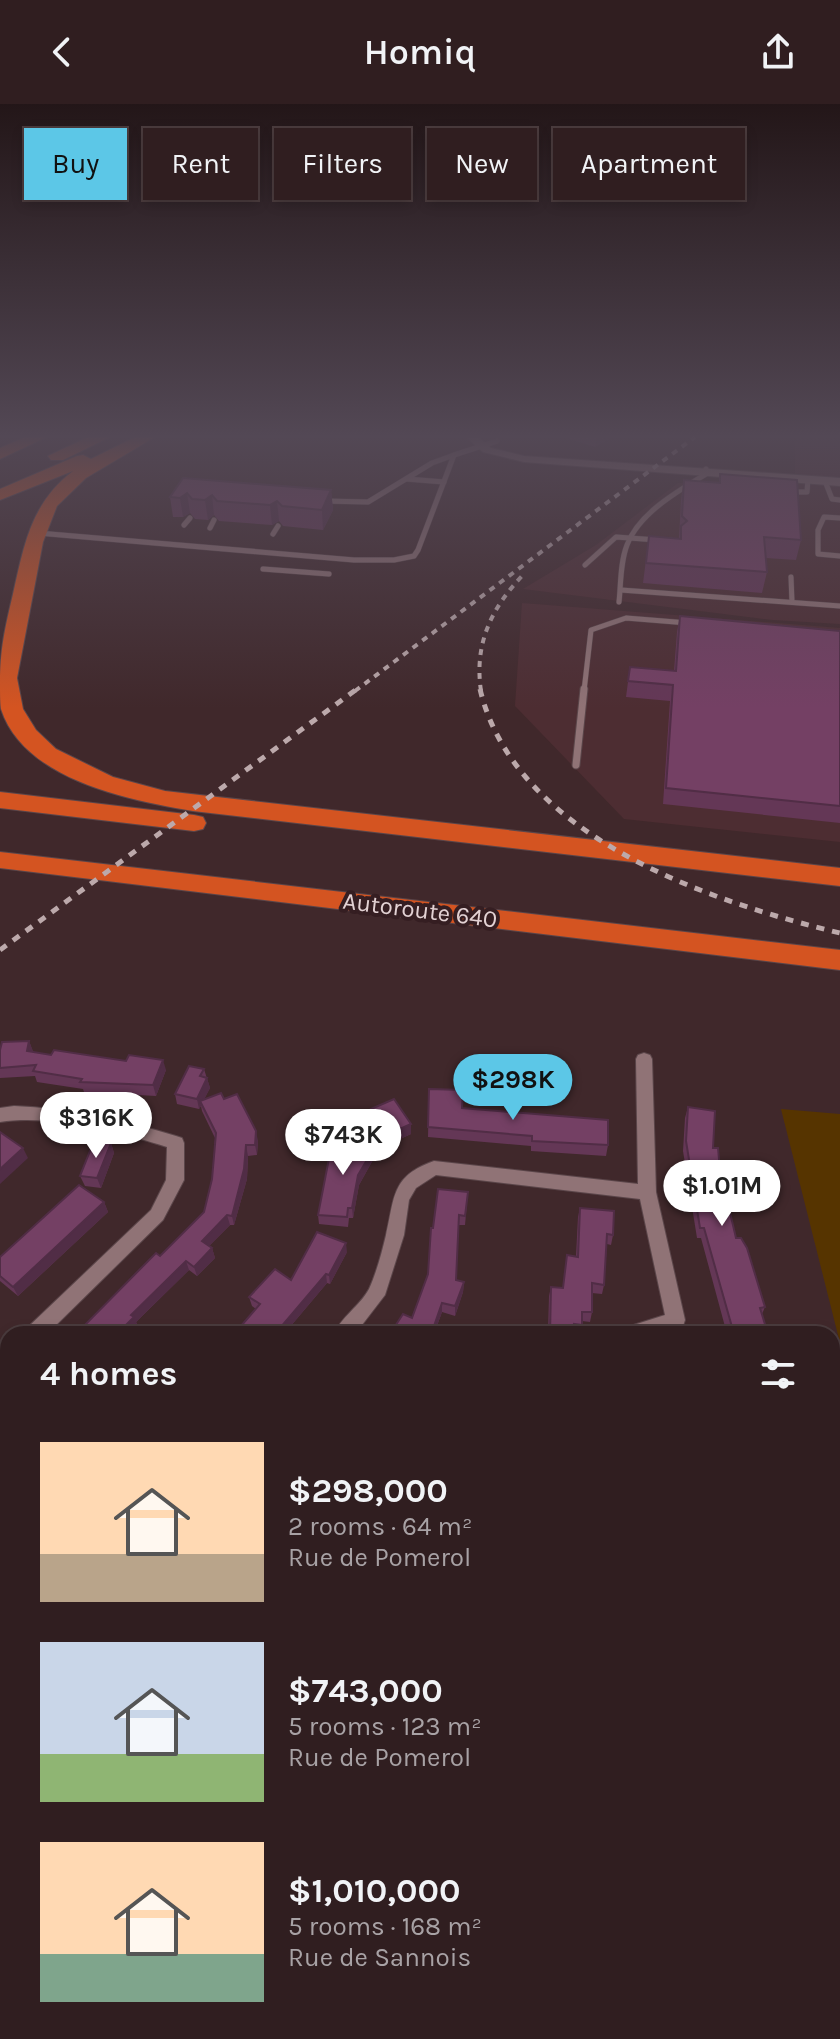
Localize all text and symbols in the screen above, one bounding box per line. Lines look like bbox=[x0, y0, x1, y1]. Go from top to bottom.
icon: back bbox=[40, 30, 84, 74]
icon: share bbox=[756, 30, 800, 74]
text: Homiq bbox=[364, 31, 476, 73]
chip: Buy bbox=[24, 128, 127, 200]
chip: Rent bbox=[143, 128, 258, 200]
chip: Filters bbox=[274, 128, 411, 200]
chip: New bbox=[427, 128, 537, 200]
chip: Apartment bbox=[553, 128, 745, 200]
street label: Autoroute 640 bbox=[341, 887, 499, 933]
pin: $298K bbox=[457, 1054, 569, 1122]
text: $298K bbox=[471, 1064, 555, 1095]
pin: $316K bbox=[40, 1092, 152, 1160]
text: $316K bbox=[58, 1102, 134, 1133]
pin: $743K bbox=[287, 1109, 399, 1177]
text: $743K bbox=[303, 1119, 383, 1150]
pin: $1.01M bbox=[657, 1160, 787, 1228]
text: $1.01M bbox=[681, 1170, 763, 1201]
icon: filters bbox=[756, 1352, 800, 1396]
text: 4 homes bbox=[40, 1354, 177, 1394]
text: $298,000 bbox=[288, 1471, 448, 1511]
icon: home bbox=[104, 1474, 200, 1570]
text: 2 rooms · 64 m² bbox=[288, 1511, 472, 1542]
text: Rue de Pomerol bbox=[288, 1542, 471, 1573]
text: $743,000 bbox=[288, 1671, 443, 1711]
icon: home bbox=[104, 1674, 200, 1770]
text: 5 rooms · 123 m² bbox=[288, 1711, 482, 1742]
text: Rue de Pomerol bbox=[288, 1742, 471, 1773]
text: $1,010,000 bbox=[288, 1871, 460, 1911]
icon: home bbox=[104, 1874, 200, 1970]
text: 5 rooms · 168 m² bbox=[288, 1911, 482, 1942]
text: Rue de Sannois bbox=[288, 1942, 471, 1973]

